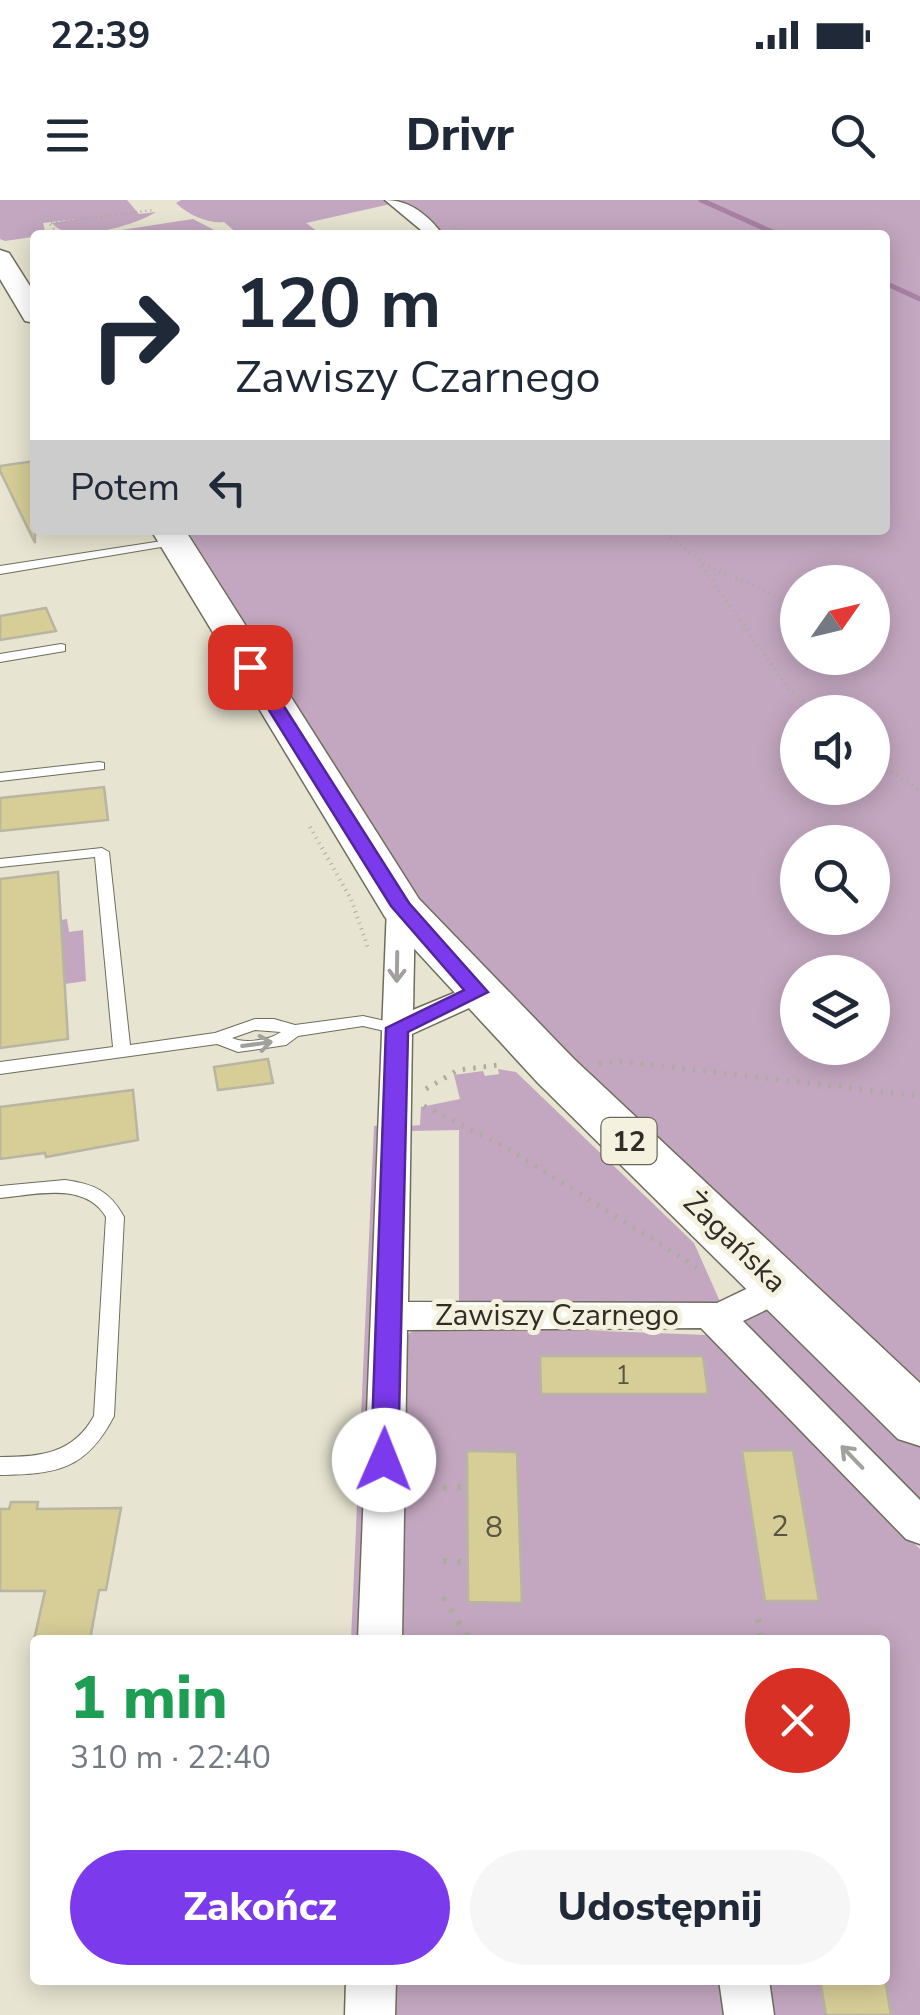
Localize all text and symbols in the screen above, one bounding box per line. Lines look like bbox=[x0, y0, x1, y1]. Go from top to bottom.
text: 22:39 bbox=[50, 10, 151, 61]
text: Drivr bbox=[406, 105, 514, 166]
icon: menu bbox=[40, 108, 95, 163]
icon: search bbox=[825, 108, 880, 163]
text: 120 m bbox=[235, 256, 441, 352]
icon: right bbox=[70, 270, 200, 400]
text: Zawiszy Czarnego bbox=[235, 347, 601, 408]
icon: left bbox=[200, 460, 255, 515]
text: Potem bbox=[70, 462, 180, 513]
north arrow bbox=[780, 565, 890, 675]
map controls bbox=[780, 565, 890, 1065]
pin bbox=[208, 625, 293, 710]
icon: arrive bbox=[223, 640, 278, 695]
button: sound bbox=[780, 695, 890, 805]
button: search bbox=[780, 825, 890, 935]
one-way arrow bbox=[388, 951, 407, 983]
button: layers bbox=[780, 955, 890, 1065]
one-way arrow bbox=[240, 1035, 272, 1053]
road number: 12 bbox=[602, 1118, 656, 1164]
street label: Żagańska bbox=[674, 1183, 795, 1302]
street label: Zawiszy Czarnego bbox=[435, 1295, 679, 1336]
house number: 1 bbox=[615, 1359, 631, 1393]
position arrow bbox=[332, 1408, 436, 1512]
one-way arrow bbox=[840, 1446, 864, 1470]
house number: 2 bbox=[771, 1506, 789, 1547]
house number: 8 bbox=[485, 1507, 503, 1548]
text: 1 min bbox=[70, 1657, 228, 1739]
button: close bbox=[745, 1668, 850, 1773]
text: 310 m · 22:40 bbox=[70, 1736, 271, 1779]
button: Zakończ bbox=[70, 1850, 450, 1965]
button: Udostępnij bbox=[470, 1850, 850, 1965]

